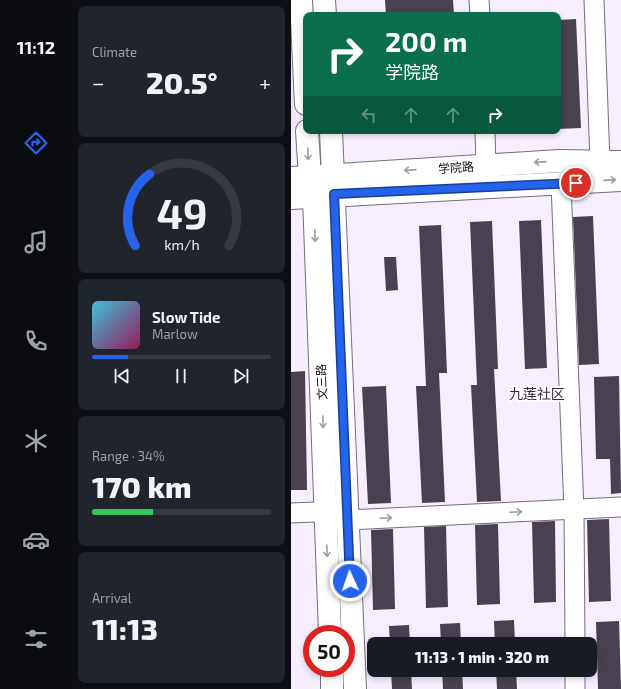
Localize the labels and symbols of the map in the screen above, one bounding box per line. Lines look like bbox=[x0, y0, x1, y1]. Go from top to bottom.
one-way arrow bbox=[305, 147, 312, 160]
one-way arrow bbox=[534, 158, 547, 166]
street label: 学院路 bbox=[438, 159, 474, 175]
pin bbox=[559, 166, 593, 200]
one-way arrow bbox=[404, 167, 417, 174]
one-way arrow bbox=[603, 177, 616, 184]
one-way arrow bbox=[312, 229, 319, 242]
street label: 文三路 bbox=[313, 364, 329, 400]
district label: 九莲社区 bbox=[509, 385, 565, 402]
one-way arrow bbox=[319, 415, 326, 428]
one-way arrow bbox=[509, 509, 522, 516]
one-way arrow bbox=[379, 514, 392, 522]
one-way arrow bbox=[324, 544, 331, 557]
position arrow bbox=[329, 560, 371, 602]
speed limit sign: 50 bbox=[303, 625, 355, 677]

